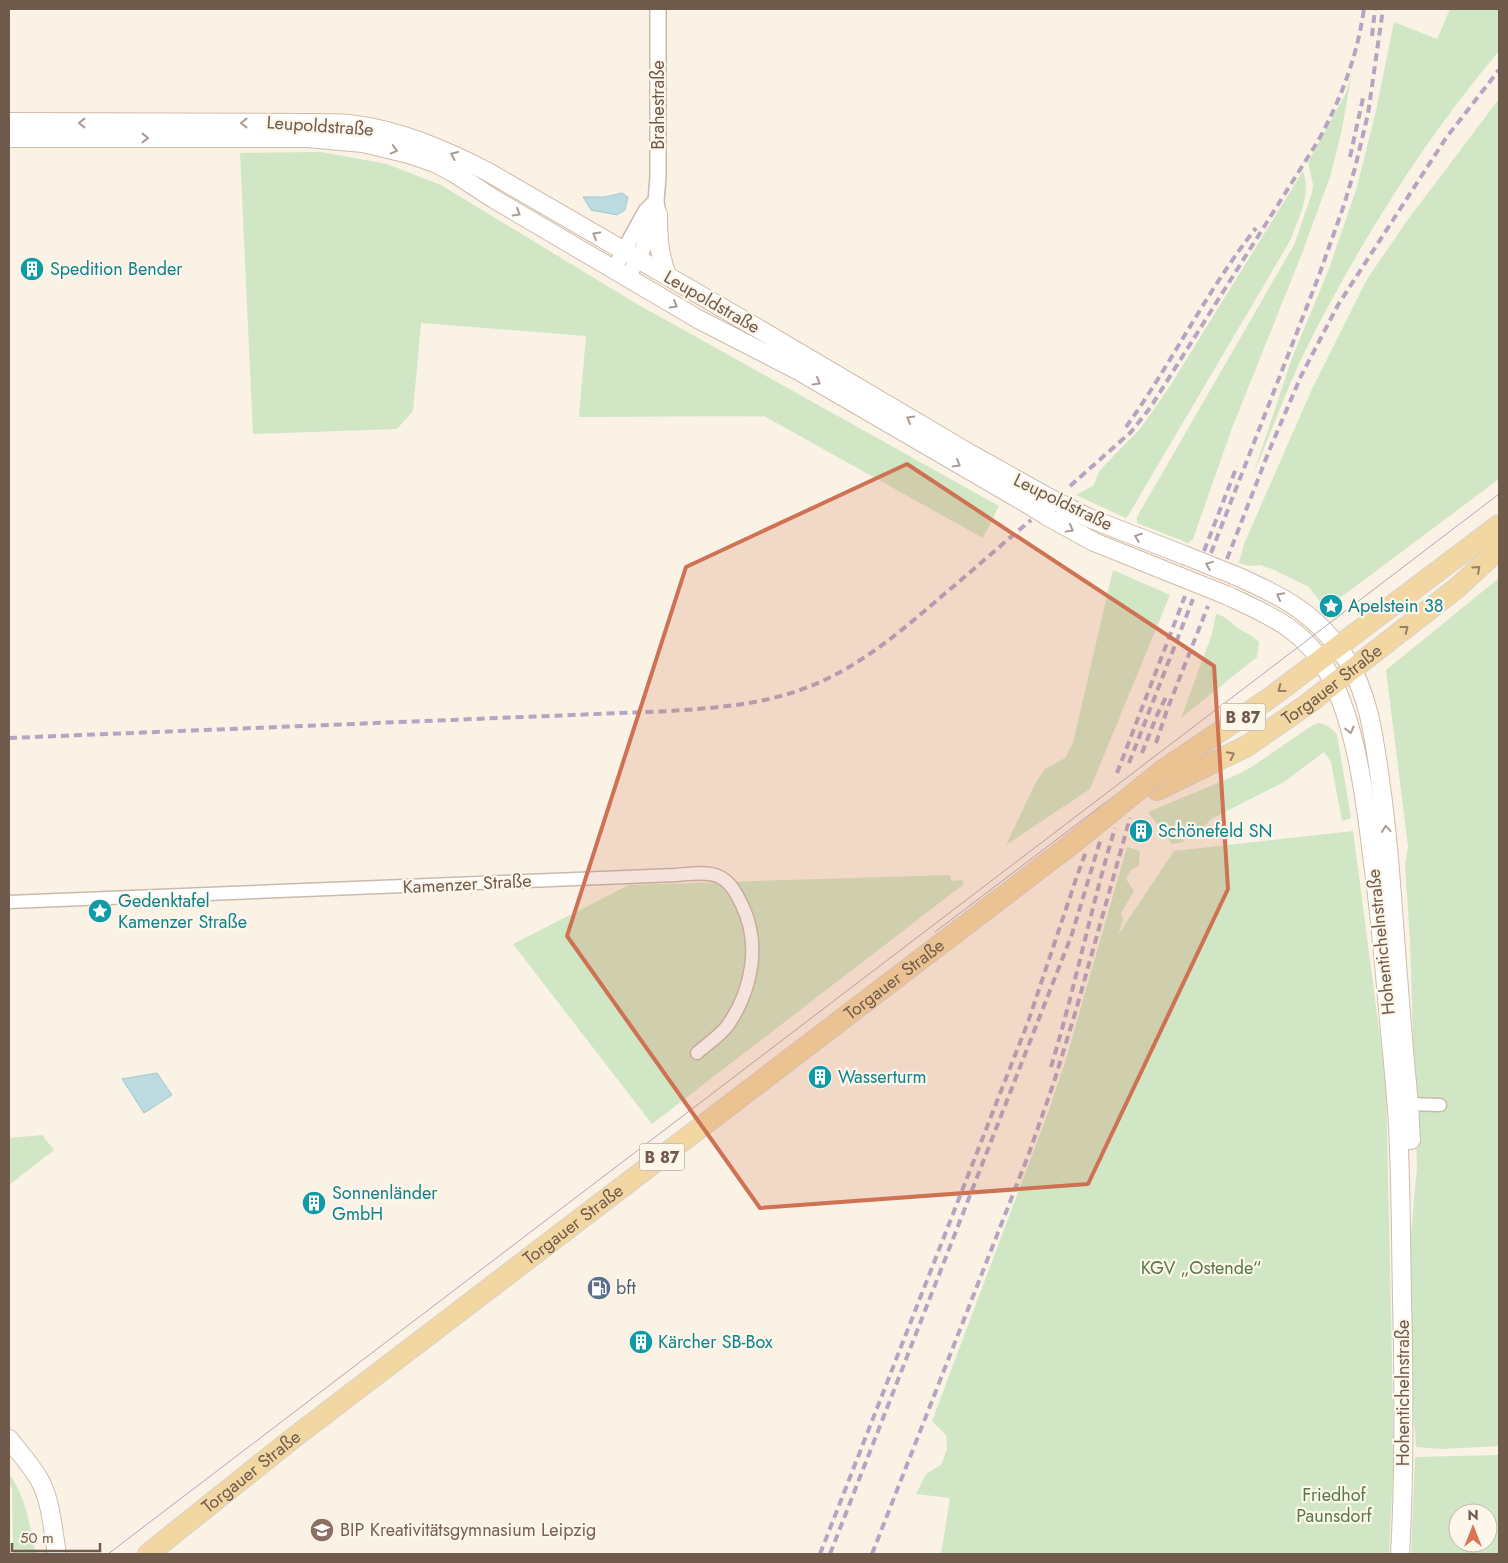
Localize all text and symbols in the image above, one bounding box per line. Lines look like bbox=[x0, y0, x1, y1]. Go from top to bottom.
street label: Brahestraße bbox=[645, 60, 671, 150]
street label: Leupoldstraße bbox=[266, 109, 374, 143]
one-way arrow bbox=[78, 118, 86, 128]
one-way arrow bbox=[240, 118, 248, 128]
one-way arrow bbox=[142, 133, 149, 143]
one-way arrow bbox=[389, 144, 398, 154]
one-way arrow bbox=[450, 151, 459, 162]
one-way arrow bbox=[511, 206, 520, 216]
one-way arrow bbox=[592, 231, 601, 241]
building icon: Spedition Bender bbox=[19, 256, 45, 282]
place label: Spedition Bender bbox=[50, 256, 183, 282]
street label: Leupoldstraße bbox=[659, 264, 765, 340]
one-way arrow bbox=[668, 298, 677, 308]
one-way arrow bbox=[811, 375, 820, 385]
one-way arrow bbox=[907, 415, 916, 425]
one-way arrow bbox=[952, 457, 961, 467]
street label: Leupoldstraße bbox=[1009, 467, 1117, 537]
one-way arrow bbox=[1065, 523, 1074, 533]
one-way arrow bbox=[1134, 533, 1143, 544]
one-way arrow bbox=[1205, 560, 1214, 571]
one-way arrow bbox=[1472, 566, 1481, 575]
one-way arrow bbox=[1276, 592, 1285, 602]
place icon: Apelstein 38 bbox=[1318, 593, 1344, 619]
place label: Apelstein 38 bbox=[1348, 593, 1444, 619]
one-way arrow bbox=[1399, 626, 1408, 634]
street label: Torgauer Straße bbox=[1276, 638, 1388, 731]
one-way arrow bbox=[1278, 684, 1287, 692]
road number: B 87 bbox=[1220, 704, 1266, 730]
one-way arrow bbox=[1344, 726, 1355, 735]
one-way arrow bbox=[1225, 751, 1234, 761]
building icon: Schönefeld SN bbox=[1128, 818, 1154, 844]
place label: Schönefeld SN bbox=[1158, 818, 1273, 844]
one-way arrow bbox=[1381, 825, 1392, 833]
street label: Kamenzer Straße bbox=[402, 868, 532, 900]
street label: Hohentichelnstraße bbox=[1360, 868, 1402, 1016]
place label: Gedenktafel Kamenzer Straße bbox=[118, 888, 247, 935]
place icon: Gedenktafel Kamenzer Straße bbox=[87, 898, 113, 924]
street label: Torgauer Straße bbox=[839, 933, 950, 1026]
building icon: Wasserturm bbox=[807, 1064, 833, 1090]
place label: Wasserturm bbox=[838, 1064, 927, 1090]
road number: B 87 bbox=[640, 1144, 684, 1170]
street label: Torgauer Straße bbox=[518, 1178, 629, 1271]
place label: Sonnenländer GmbH bbox=[332, 1180, 438, 1227]
building icon: Sonnenländer GmbH bbox=[301, 1190, 327, 1216]
park label: KGV „Ostende“ bbox=[1141, 1255, 1261, 1281]
fuel station icon: bft bbox=[586, 1275, 612, 1301]
place label: bft bbox=[616, 1275, 636, 1301]
street label: Hohentichelnstraße bbox=[1390, 1320, 1416, 1466]
building icon: Kärcher SB-Box bbox=[628, 1329, 654, 1355]
place label: Kärcher SB-Box bbox=[658, 1329, 773, 1355]
street label: Torgauer Straße bbox=[196, 1424, 306, 1519]
park label: Friedhof Paunsdorf bbox=[1296, 1482, 1373, 1529]
north arrow bbox=[1448, 1503, 1498, 1553]
text: N bbox=[1467, 1505, 1479, 1525]
school or university icon: BIP Kreativitätsgymnasium Leipzig bbox=[309, 1517, 335, 1543]
place label: BIP Kreativitätsgymnasium Leipzig bbox=[340, 1517, 596, 1543]
scale bar bbox=[12, 1520, 100, 1552]
text: 50 m bbox=[20, 1527, 54, 1549]

